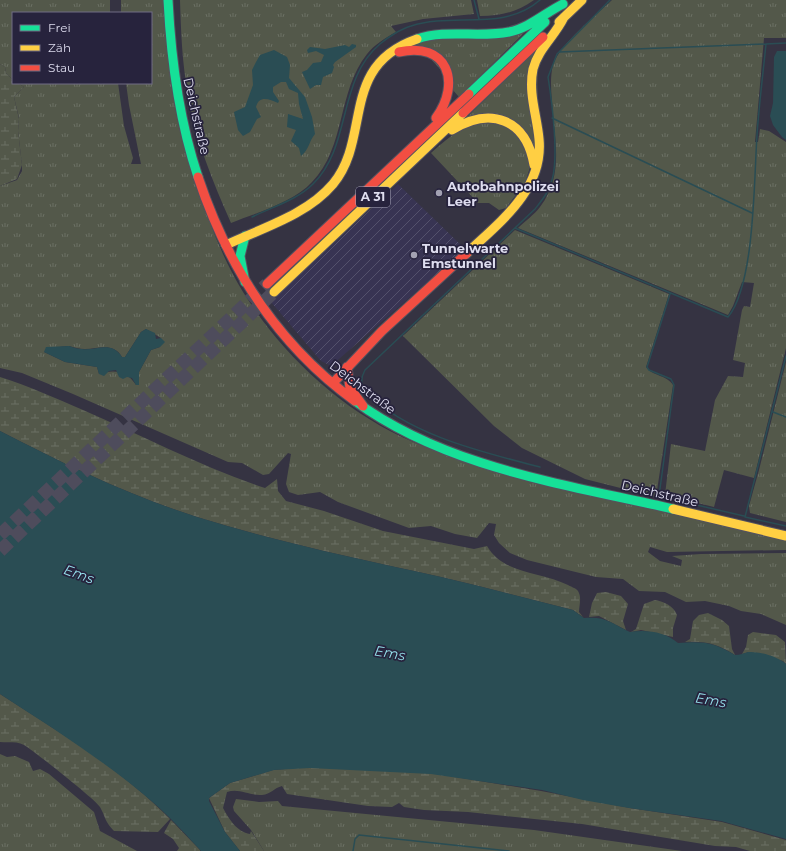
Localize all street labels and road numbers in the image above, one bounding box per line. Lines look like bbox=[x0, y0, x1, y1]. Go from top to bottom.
street label: Deichstraße bbox=[180, 76, 214, 156]
road number: A 31 bbox=[356, 187, 390, 207]
street label: Deichstraße bbox=[327, 357, 399, 417]
street label: Deichstraße bbox=[620, 476, 700, 510]

